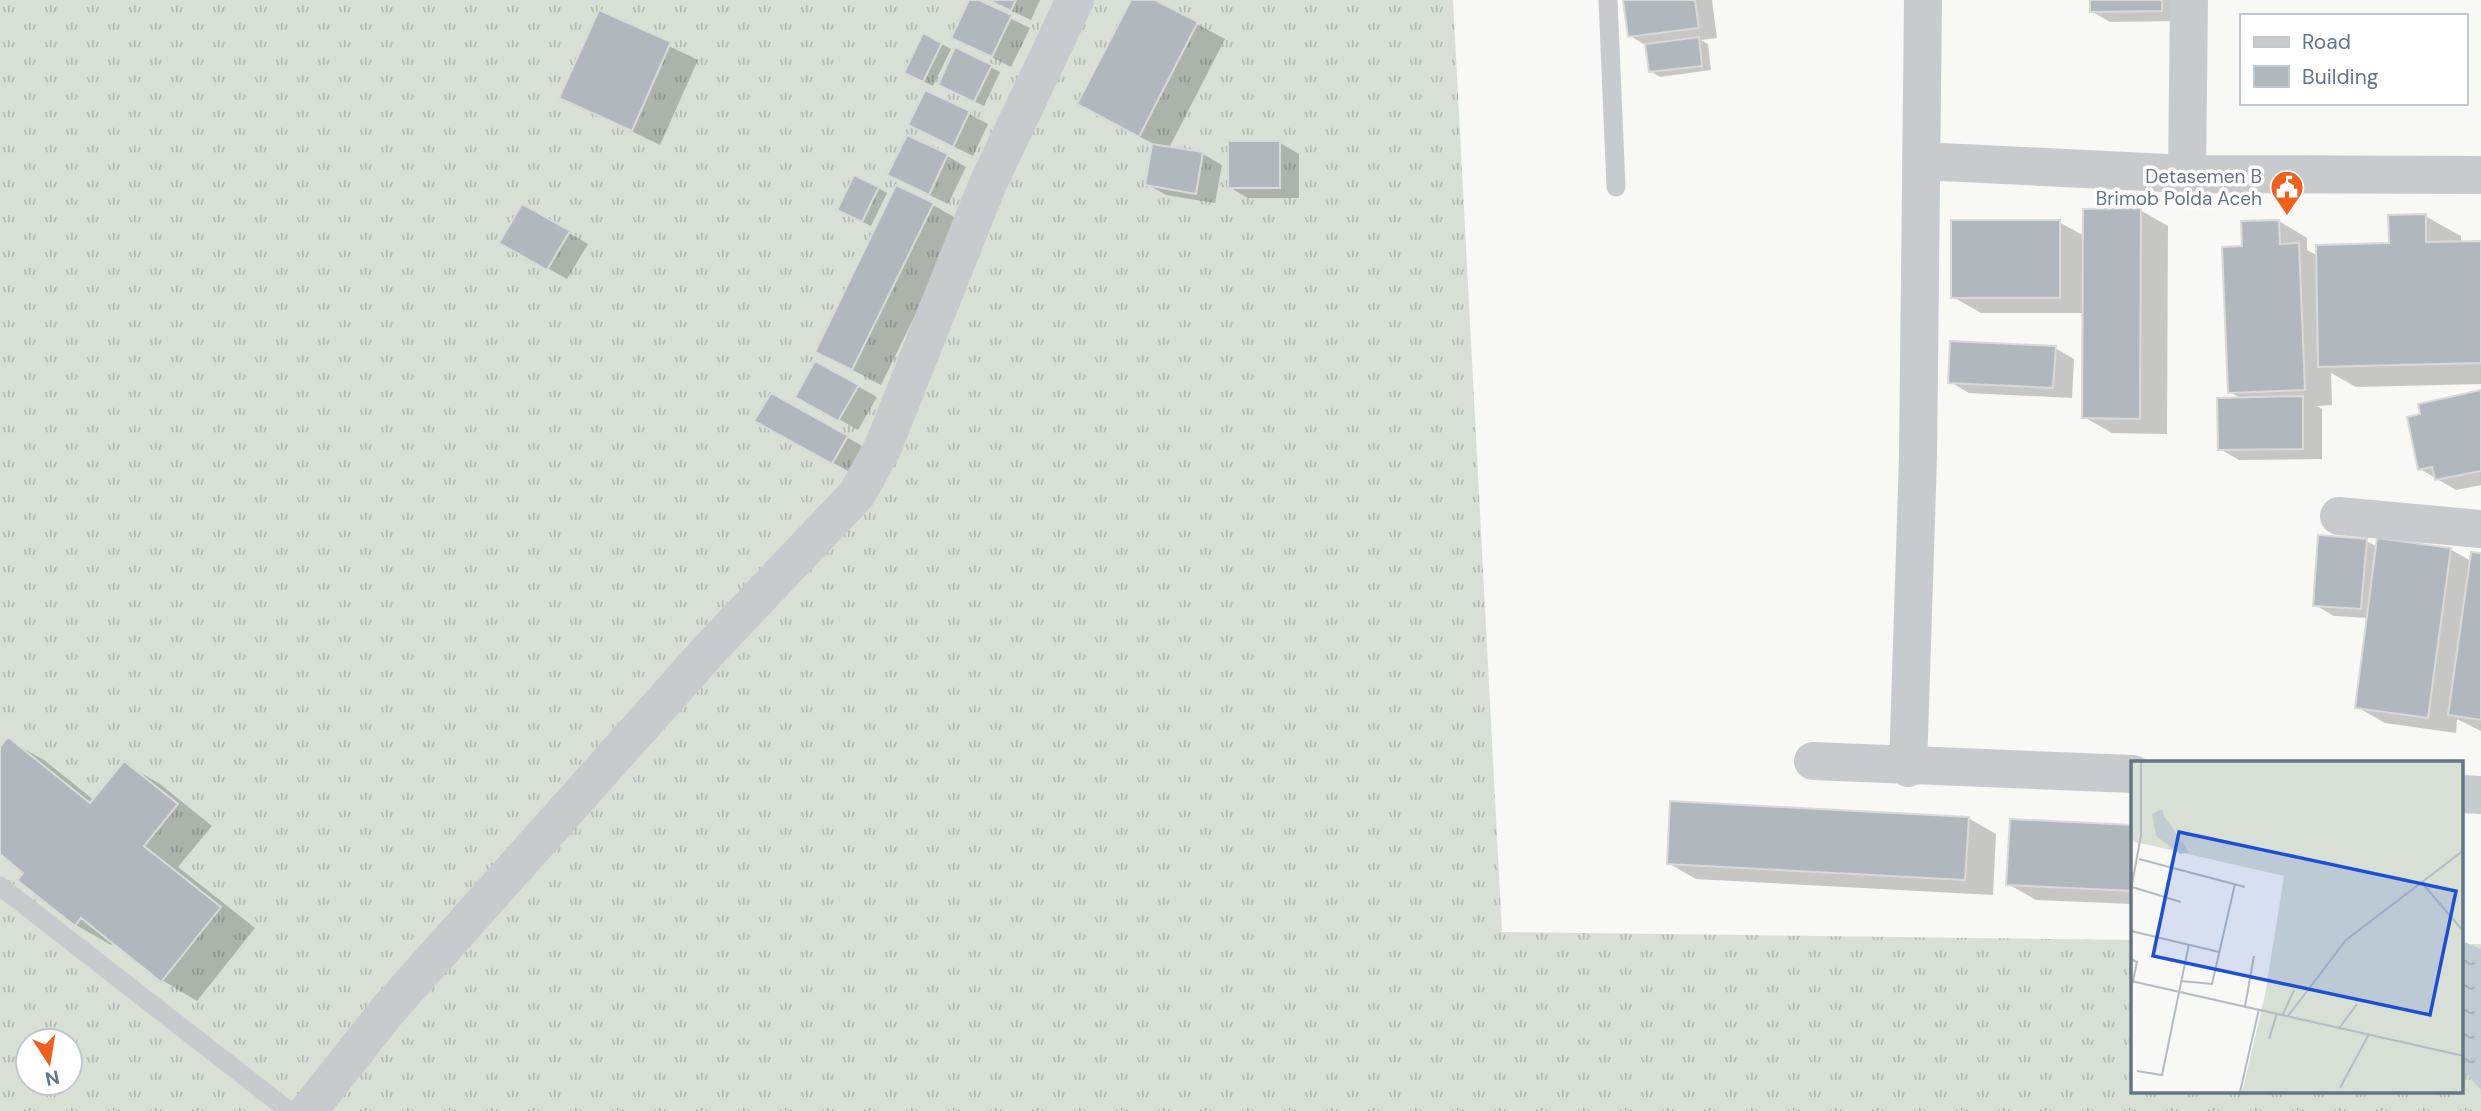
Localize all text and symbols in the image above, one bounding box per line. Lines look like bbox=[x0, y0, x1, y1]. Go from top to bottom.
legend bbox=[2240, 14, 2467, 105]
text: Road bbox=[2302, 28, 2351, 56]
text: Building bbox=[2302, 63, 2379, 91]
place label: Detasemen B Brimob Polda Aceh bbox=[2096, 164, 2262, 211]
public building icon: Detasemen B Brimob Polda Aceh bbox=[2268, 168, 2306, 217]
inset map bbox=[2131, 761, 2464, 1094]
north arrow bbox=[14, 1027, 84, 1097]
text: N bbox=[43, 1064, 62, 1092]

